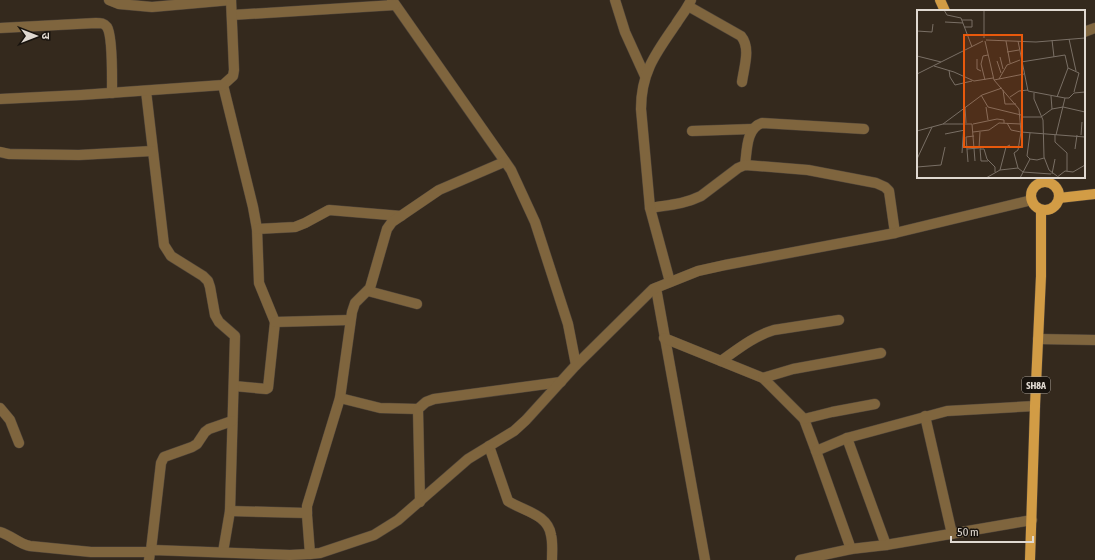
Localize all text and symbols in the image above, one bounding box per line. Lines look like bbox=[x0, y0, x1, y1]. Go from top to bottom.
inset map bbox=[917, 10, 1085, 178]
north arrow bbox=[16, 16, 56, 56]
text: उ bbox=[40, 33, 52, 40]
road number: SH8A bbox=[1022, 377, 1050, 393]
scale bar bbox=[951, 518, 1033, 544]
text: 50 m bbox=[957, 525, 979, 539]

